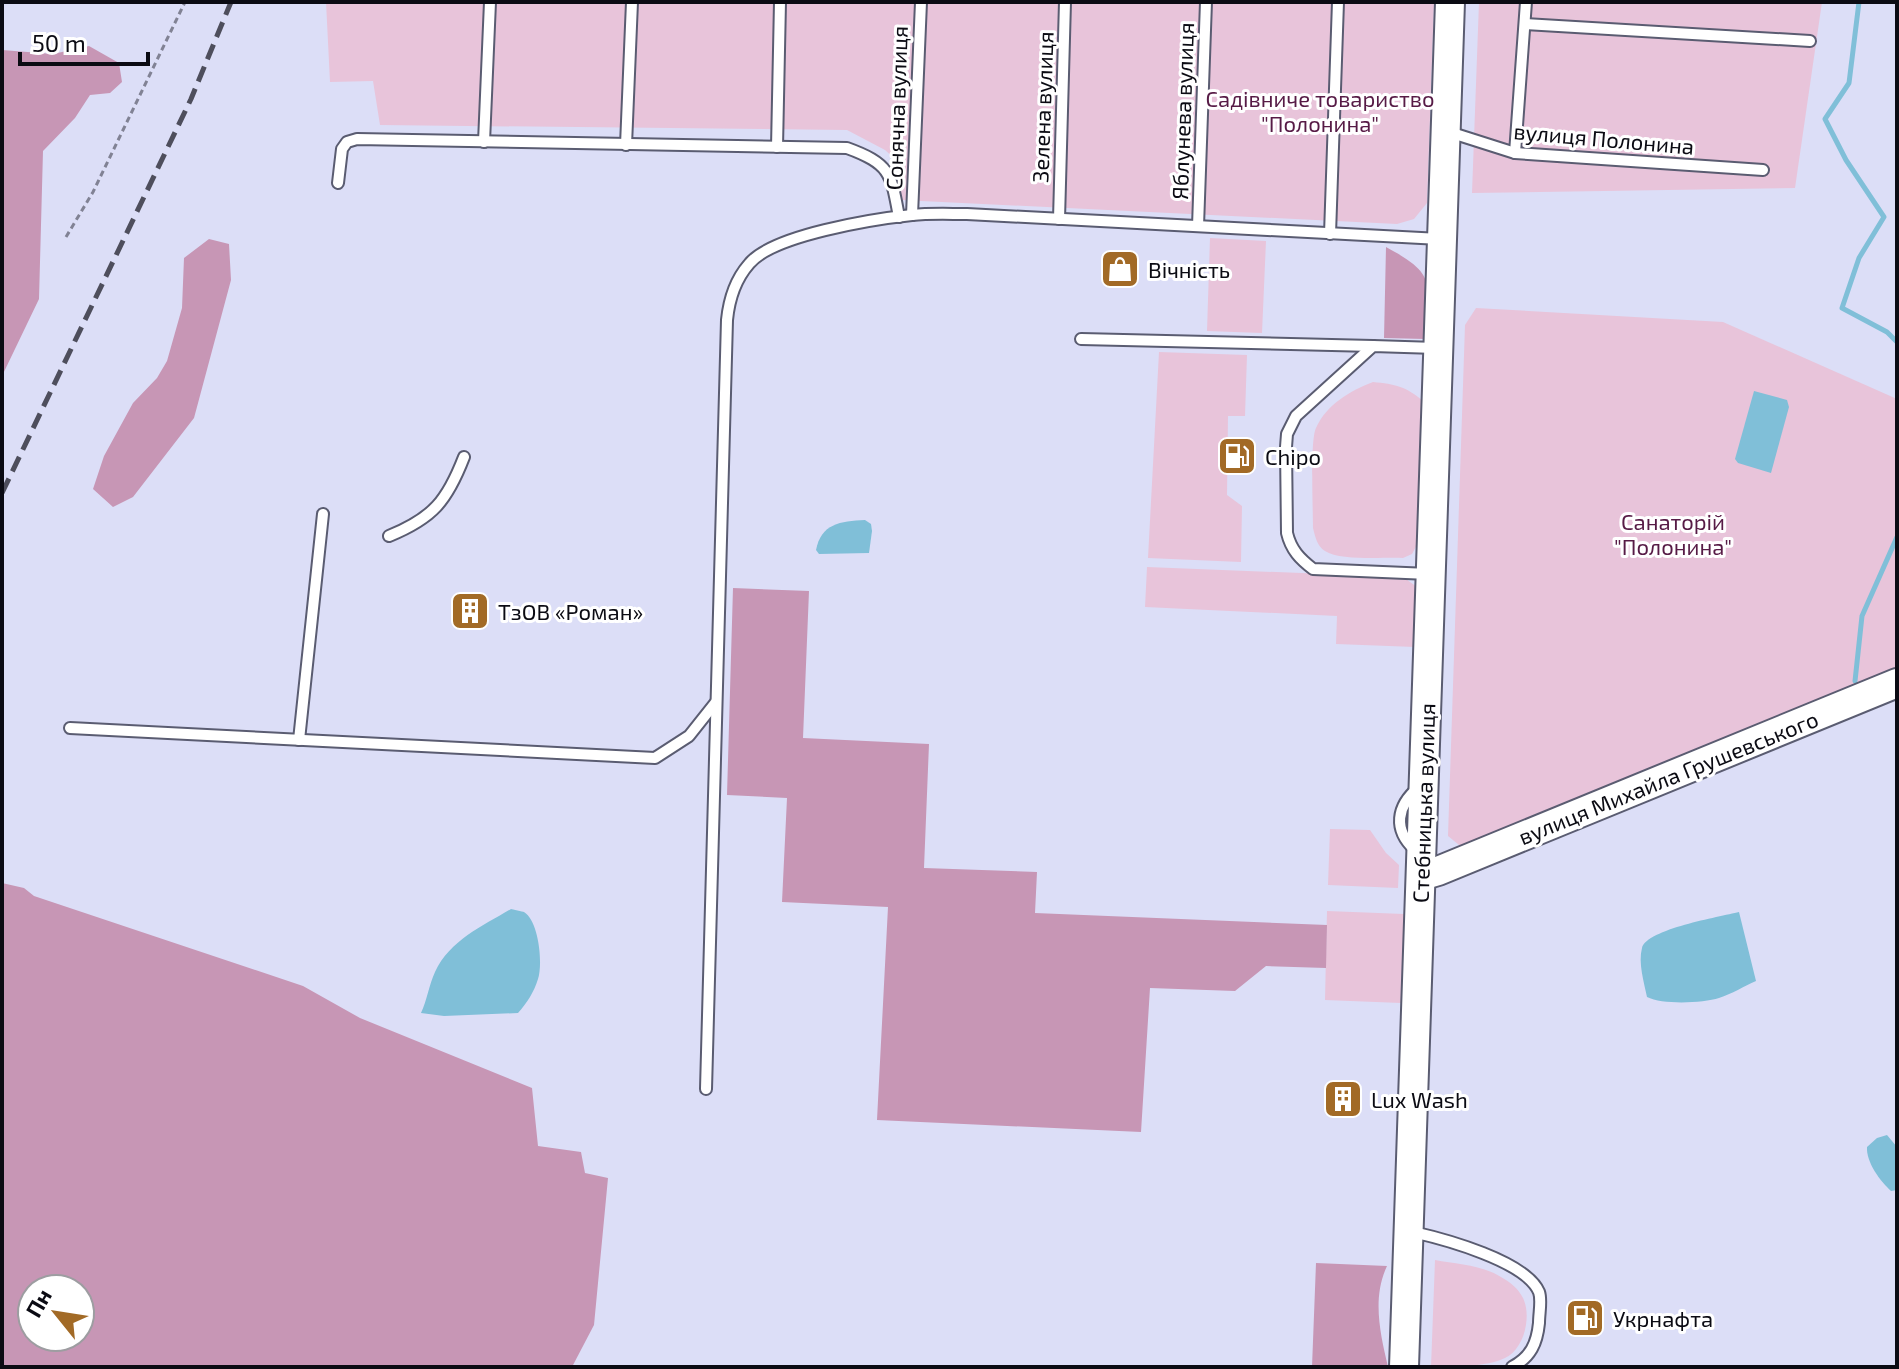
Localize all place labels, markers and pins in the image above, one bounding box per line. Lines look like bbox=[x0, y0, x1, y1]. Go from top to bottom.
shop icon: Вічність bbox=[1099, 248, 1141, 290]
place label: Вічність bbox=[1148, 256, 1230, 282]
fuel station icon: Chipo bbox=[1216, 435, 1258, 477]
place label: Chipo bbox=[1265, 443, 1321, 469]
building icon: ТзОВ «Роман» bbox=[449, 590, 491, 632]
place label: ТзОВ «Роман» bbox=[498, 598, 643, 624]
building icon: Lux Wash bbox=[1322, 1078, 1364, 1120]
place label: Lux Wash bbox=[1371, 1086, 1468, 1112]
fuel station icon: Укрнафта bbox=[1564, 1297, 1606, 1339]
place label: Укрнафта bbox=[1613, 1305, 1713, 1331]

